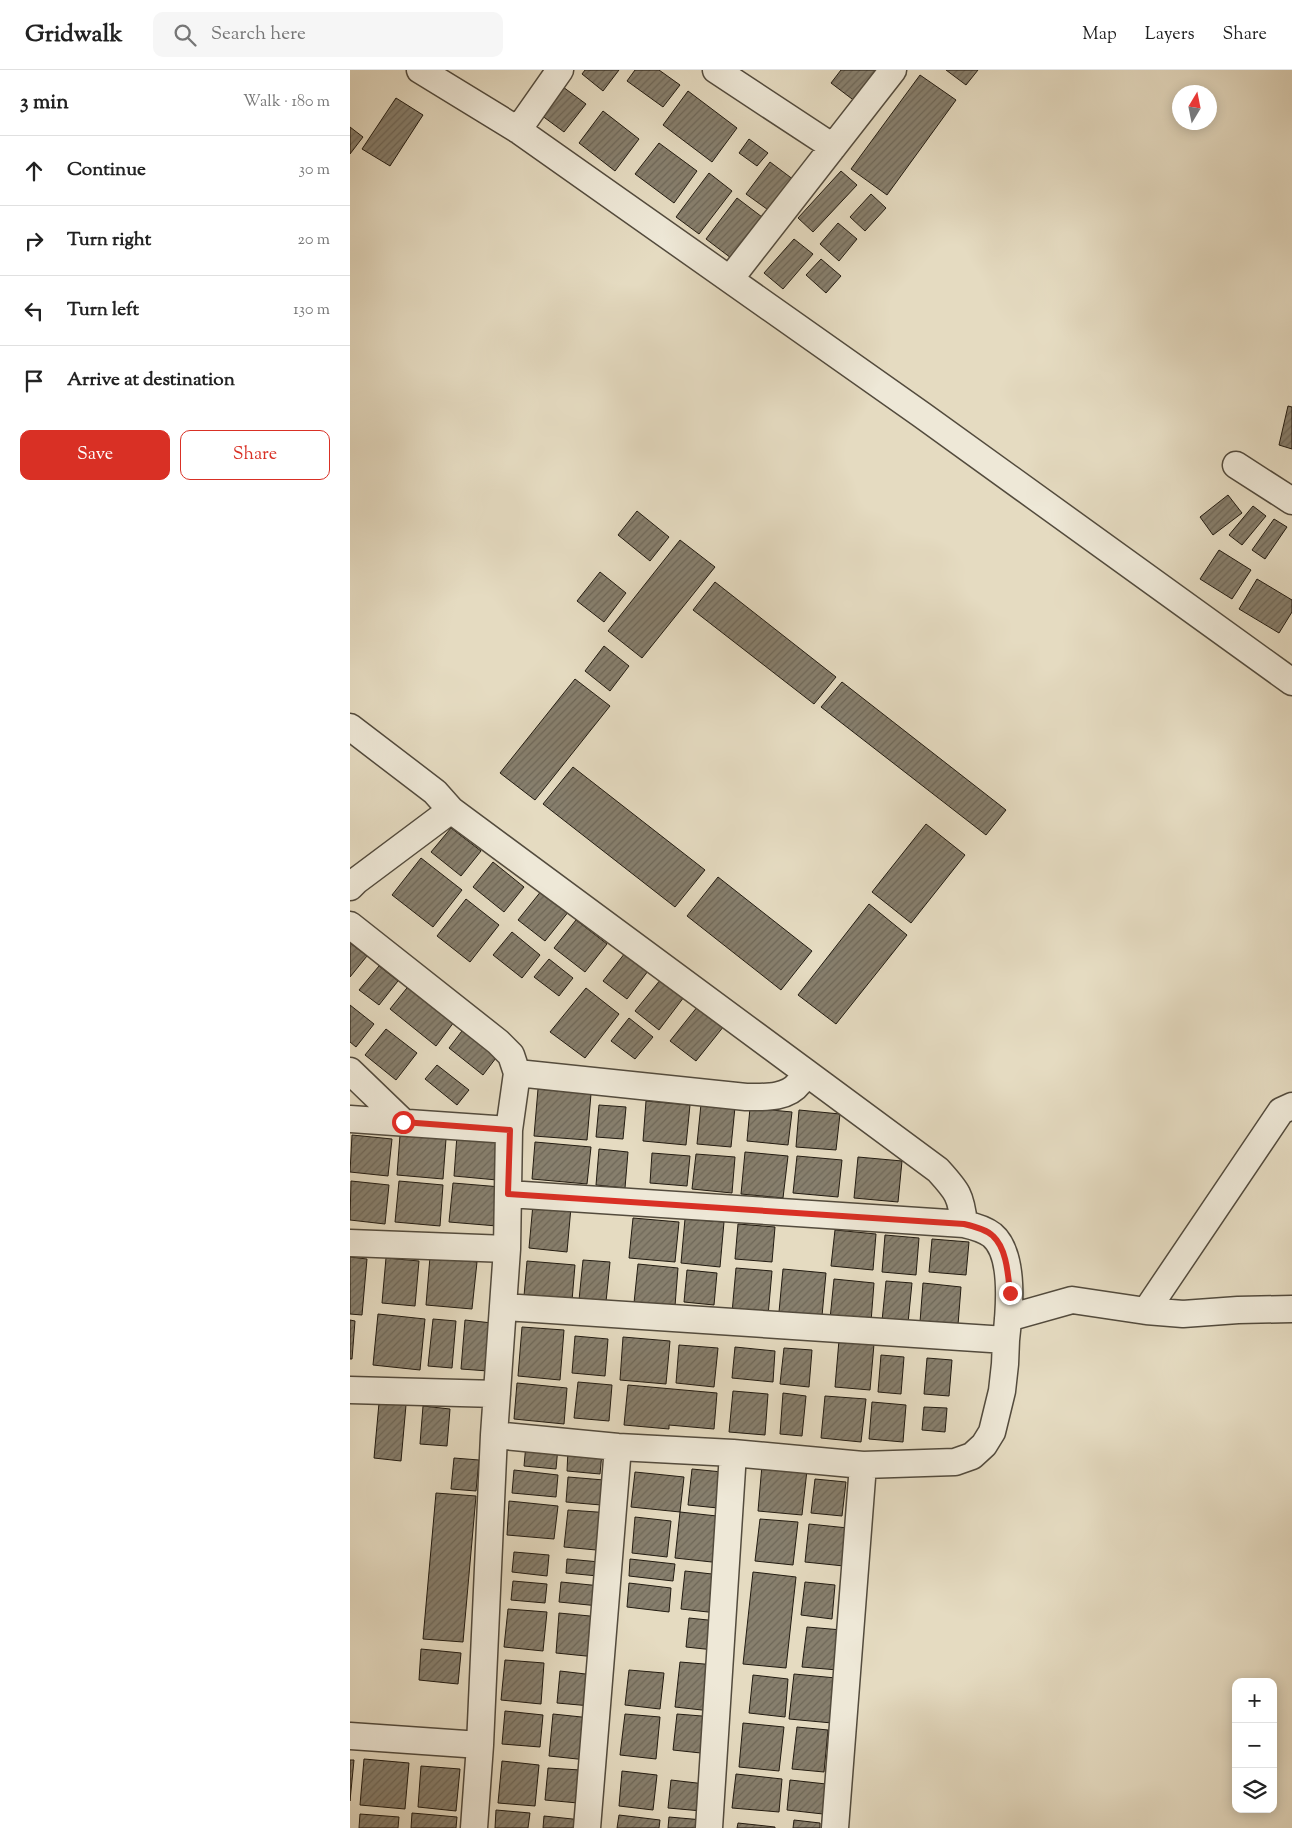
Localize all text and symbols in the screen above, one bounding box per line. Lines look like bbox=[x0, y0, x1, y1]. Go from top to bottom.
search box bbox=[153, 12, 503, 57]
text: Gridwalk bbox=[25, 18, 123, 52]
icon: search bbox=[171, 21, 199, 49]
text: Search here bbox=[211, 21, 306, 48]
text: Map bbox=[1082, 22, 1117, 48]
text: Layers bbox=[1145, 22, 1195, 48]
text: Share bbox=[1223, 22, 1267, 48]
north arrow bbox=[1172, 85, 1217, 130]
text: 3 min bbox=[20, 88, 69, 118]
text: Walk · 180 m bbox=[243, 91, 330, 114]
icon: ahead bbox=[20, 157, 48, 185]
text: Continue bbox=[67, 157, 146, 184]
text: 30 m bbox=[299, 159, 330, 182]
icon: right bbox=[20, 227, 48, 255]
text: Turn right bbox=[67, 227, 151, 254]
text: 20 m bbox=[297, 229, 330, 252]
icon: left bbox=[20, 297, 48, 325]
text: Turn left bbox=[67, 297, 139, 324]
text: 130 m bbox=[293, 299, 330, 322]
icon: arrive bbox=[20, 367, 48, 395]
text: Arrive at destination bbox=[67, 367, 235, 394]
button: Save bbox=[20, 430, 170, 480]
button: Share bbox=[180, 430, 330, 480]
route start bbox=[392, 1111, 415, 1134]
route end bbox=[999, 1282, 1022, 1305]
map controls bbox=[1232, 1678, 1277, 1813]
button: + bbox=[1232, 1678, 1277, 1723]
button: − bbox=[1232, 1723, 1277, 1768]
button: layers bbox=[1232, 1768, 1277, 1813]

